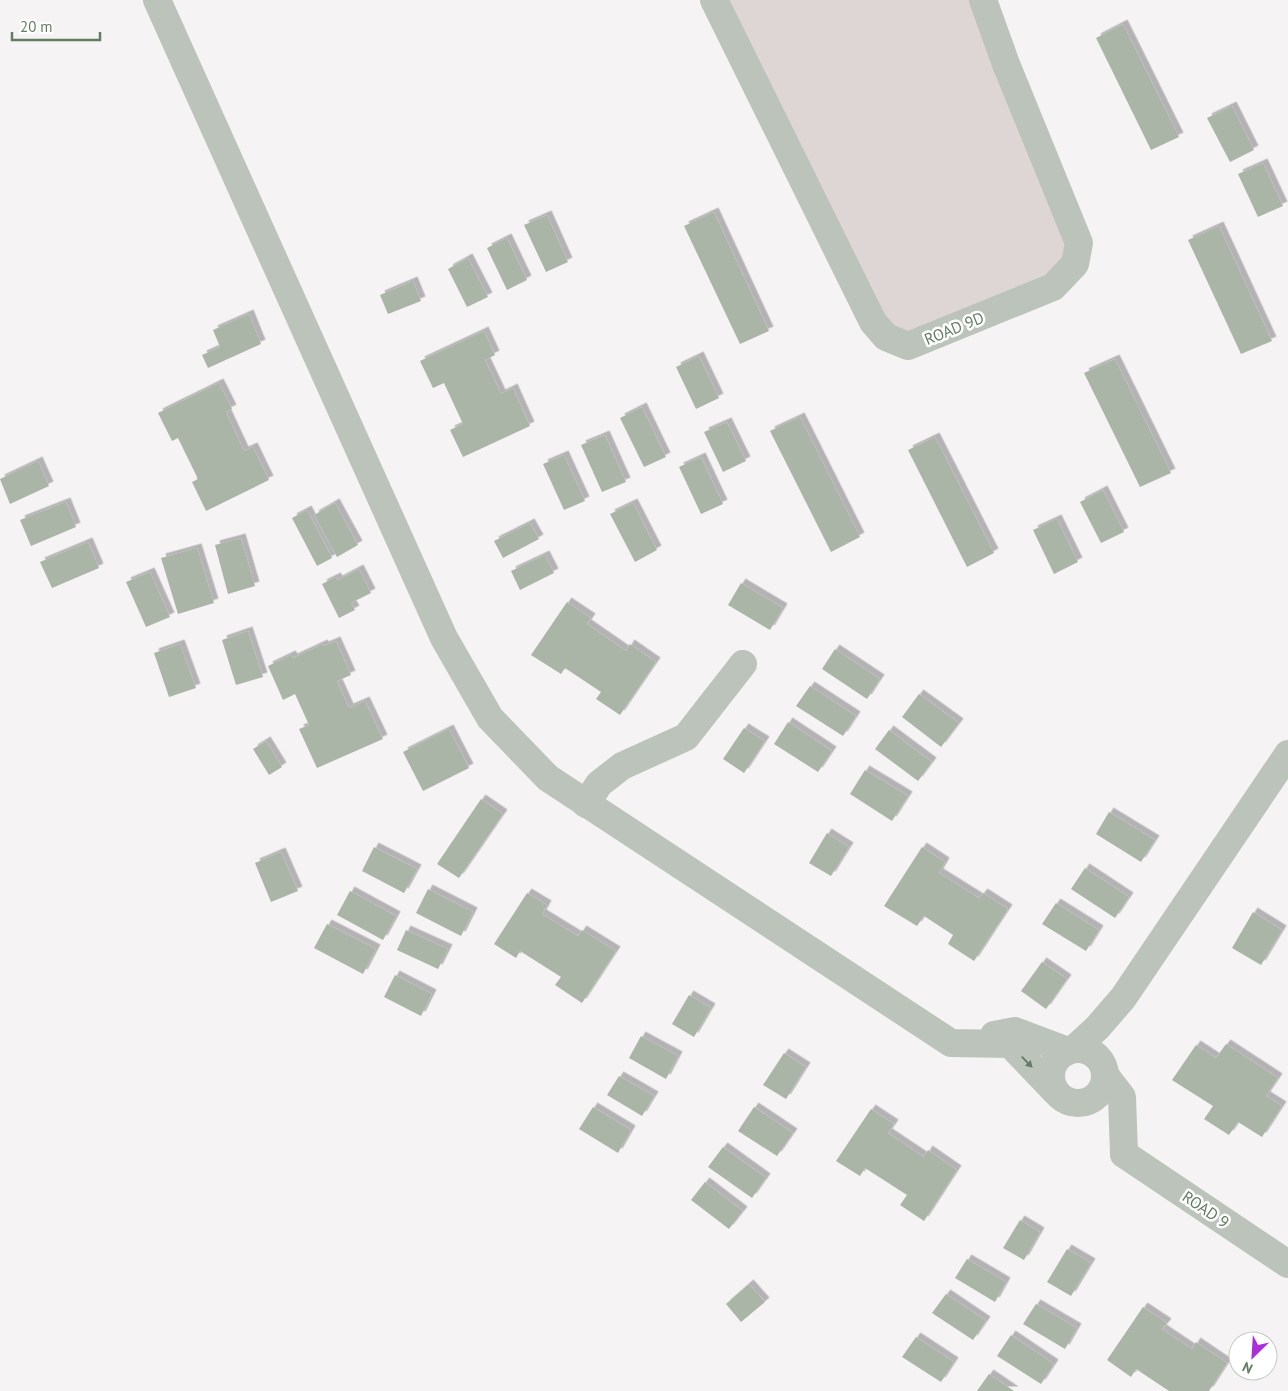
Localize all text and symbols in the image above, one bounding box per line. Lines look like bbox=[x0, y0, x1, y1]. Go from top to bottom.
scale bar bbox=[12, 10, 100, 42]
text: 20 m bbox=[20, 17, 53, 36]
street label: ROAD 9D bbox=[921, 307, 987, 349]
one-way arrow bbox=[1021, 1055, 1033, 1067]
street label: ROAD 9 bbox=[1179, 1186, 1233, 1232]
north arrow bbox=[1228, 1331, 1278, 1381]
text: N bbox=[1240, 1358, 1255, 1378]

